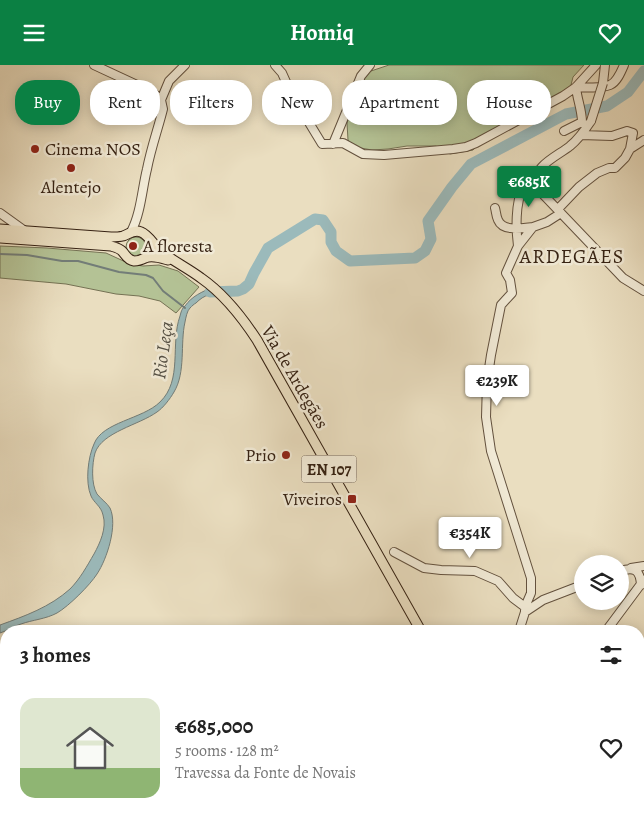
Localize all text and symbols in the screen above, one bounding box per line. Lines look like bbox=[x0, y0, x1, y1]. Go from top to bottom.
text: Homiq bbox=[290, 18, 354, 48]
icon: menu bbox=[20, 19, 48, 47]
icon: heart bbox=[596, 19, 624, 47]
chip: Buy bbox=[15, 80, 80, 125]
chip: Rent bbox=[90, 80, 160, 125]
chip: Filters bbox=[170, 80, 252, 125]
chip: New bbox=[262, 80, 332, 125]
chip: Apartment bbox=[342, 80, 457, 125]
chip: House bbox=[467, 80, 551, 125]
place label: Cinema NOS bbox=[45, 137, 141, 161]
marker: Cinema NOS bbox=[29, 143, 41, 155]
marker: Alentejo bbox=[65, 162, 77, 174]
pin: €685K bbox=[494, 165, 564, 208]
text: €685K bbox=[508, 171, 550, 193]
place label: Alentejo bbox=[40, 175, 101, 199]
place label: A floresta bbox=[142, 234, 213, 258]
marker: A floresta bbox=[127, 240, 139, 252]
district label: ARDEGÃES bbox=[519, 243, 624, 270]
water label: Rio Leça bbox=[146, 319, 180, 381]
street label: Via de Ardegães bbox=[255, 320, 334, 433]
pin: €239K bbox=[462, 365, 532, 407]
text: €239K bbox=[476, 370, 518, 392]
place label: Prio bbox=[245, 443, 276, 467]
marker: Prio bbox=[280, 449, 292, 461]
road number: EN 107 bbox=[302, 455, 356, 483]
place label: Viveiros bbox=[282, 487, 342, 511]
marker: Viveiros bbox=[346, 493, 358, 505]
pin: €354K bbox=[435, 517, 505, 559]
text: €354K bbox=[450, 522, 490, 544]
map controls bbox=[574, 555, 629, 610]
button: layers bbox=[574, 555, 629, 610]
text: 3 homes bbox=[20, 641, 91, 669]
icon: filters bbox=[597, 641, 625, 669]
text: €685,000 bbox=[175, 712, 253, 740]
icon: home bbox=[60, 718, 120, 778]
icon: heart bbox=[597, 734, 625, 762]
text: 5 rooms · 128 m² bbox=[175, 740, 279, 762]
text: Travessa da Fonte de Novais bbox=[175, 762, 356, 784]

